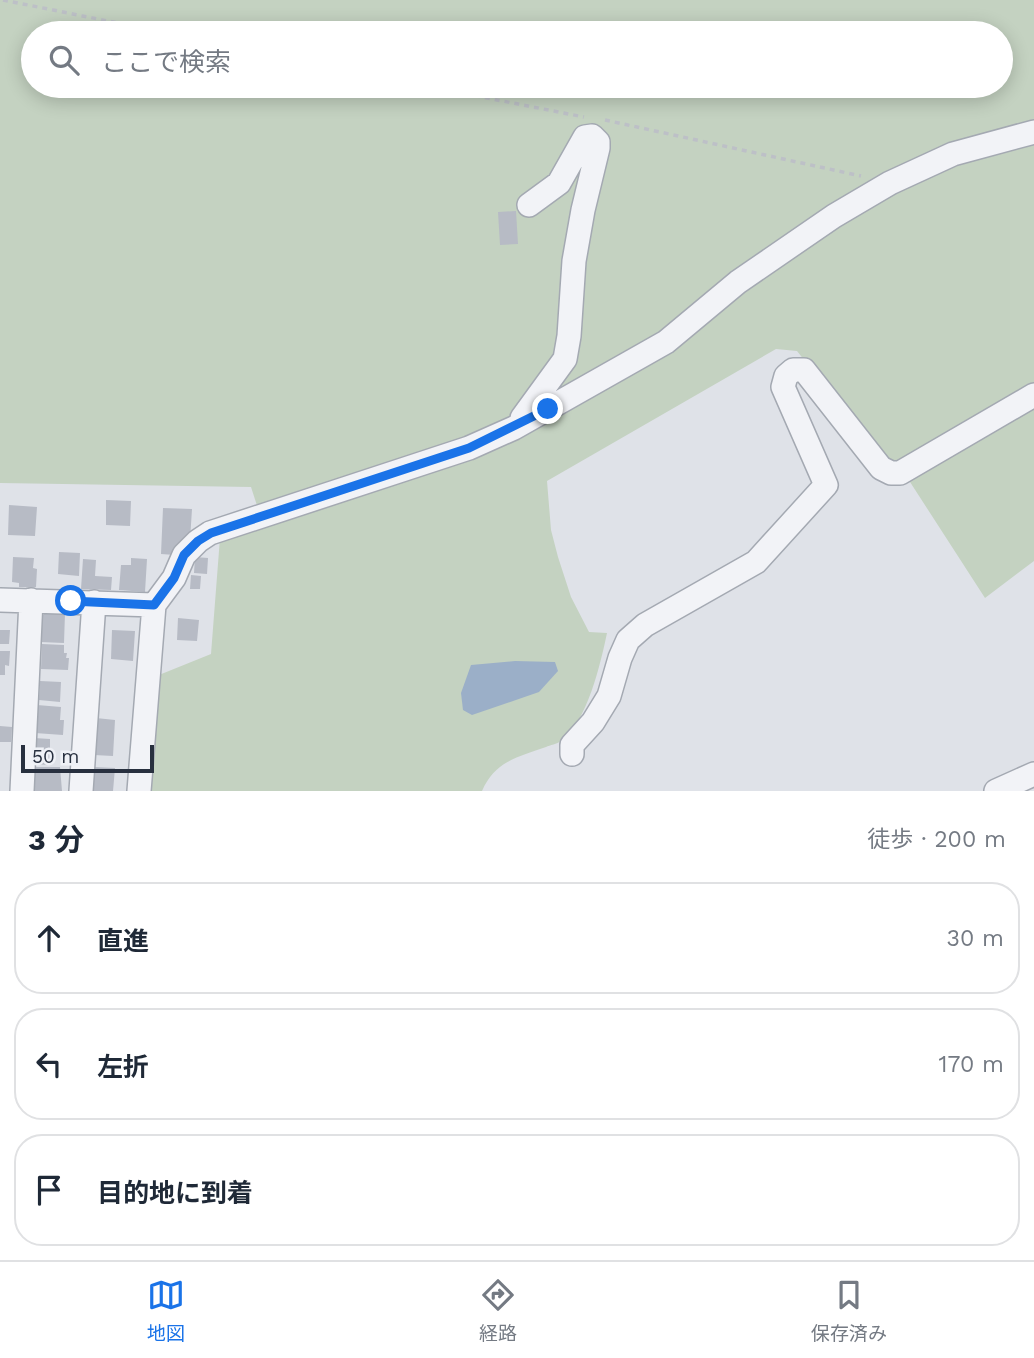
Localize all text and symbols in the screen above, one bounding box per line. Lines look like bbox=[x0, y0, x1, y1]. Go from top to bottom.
search box bbox=[21, 21, 1013, 98]
icon: search bbox=[45, 41, 83, 79]
text: ここで検索 bbox=[101, 47, 231, 77]
route end bbox=[532, 393, 563, 424]
route start bbox=[55, 585, 86, 616]
scale bar bbox=[21, 742, 154, 774]
text: 50 m bbox=[32, 745, 79, 768]
text: 3 分 bbox=[28, 822, 84, 857]
text: 徒歩 · 200 m bbox=[867, 826, 1006, 853]
icon: ahead bbox=[30, 919, 68, 957]
text: 30 m bbox=[947, 925, 1004, 952]
text: 直進 bbox=[97, 926, 149, 956]
icon: left bbox=[30, 1045, 68, 1083]
text: 170 m bbox=[939, 1051, 1004, 1078]
text: 左折 bbox=[97, 1052, 149, 1082]
icon: arrive bbox=[30, 1171, 68, 1209]
text: 目的地に到着 bbox=[97, 1178, 253, 1208]
tab: 地図 bbox=[147, 1276, 185, 1345]
tab: 経路 bbox=[479, 1276, 517, 1345]
tab: 保存済み bbox=[811, 1276, 887, 1345]

